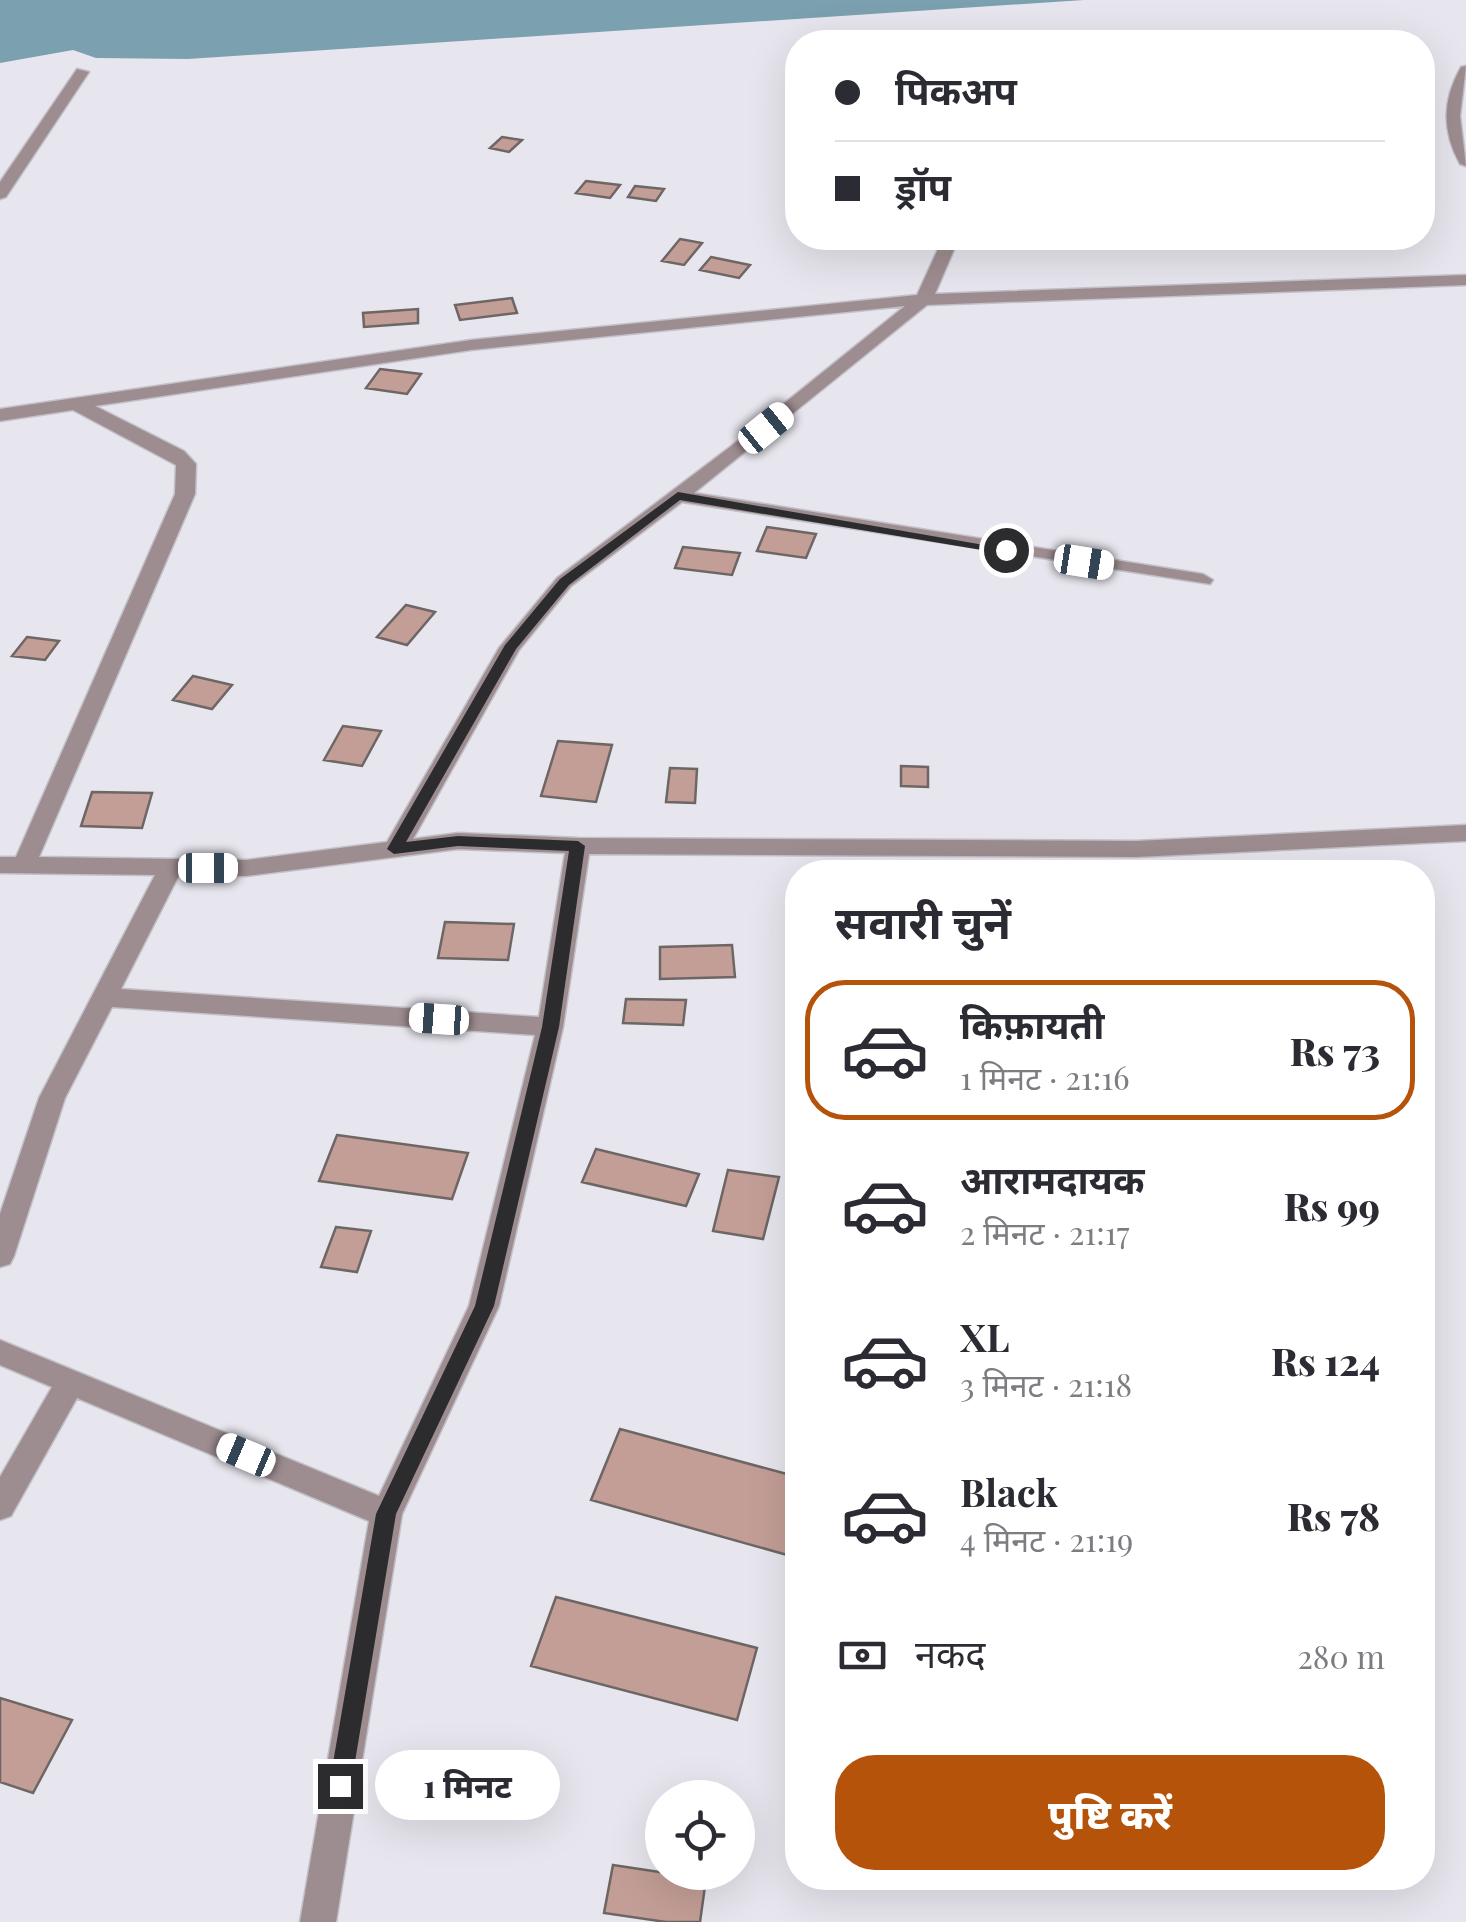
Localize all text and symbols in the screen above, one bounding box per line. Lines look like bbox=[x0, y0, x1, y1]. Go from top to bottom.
text: पिकअप bbox=[895, 64, 1017, 115]
text: ड्रॉप bbox=[895, 160, 951, 211]
car bbox=[733, 397, 799, 459]
route start bbox=[984, 528, 1029, 573]
car bbox=[1052, 542, 1116, 582]
car bbox=[178, 853, 238, 883]
text: सवारी चुनें bbox=[835, 890, 1011, 950]
text: किफ़ायती bbox=[960, 998, 1104, 1049]
car bbox=[408, 1002, 470, 1036]
icon: car bbox=[840, 1005, 930, 1095]
text: Rs 73 bbox=[1290, 1025, 1380, 1076]
text: 1 मिनट · 21:16 bbox=[960, 1055, 1130, 1098]
text: आरामदायक bbox=[960, 1153, 1144, 1204]
icon: car bbox=[840, 1160, 930, 1250]
text: Rs 99 bbox=[1284, 1180, 1380, 1231]
text: 2 मिनट · 21:17 bbox=[960, 1210, 1130, 1253]
text: XL bbox=[960, 1311, 1009, 1362]
icon: car bbox=[840, 1315, 930, 1405]
text: Rs 124 bbox=[1271, 1335, 1380, 1386]
text: 3 मिनट · 21:18 bbox=[960, 1362, 1132, 1405]
car bbox=[213, 1429, 279, 1481]
text: Black bbox=[960, 1466, 1058, 1517]
icon: car bbox=[840, 1470, 930, 1560]
text: Rs 78 bbox=[1287, 1490, 1380, 1541]
text: 4 मिनट · 21:19 bbox=[960, 1517, 1133, 1560]
text: नकद bbox=[915, 1627, 985, 1678]
icon: cash bbox=[835, 1628, 890, 1683]
text: 280 m bbox=[1297, 1634, 1385, 1677]
callout: 1 मिनट bbox=[375, 1751, 560, 1821]
button: पुष्टि करें bbox=[835, 1755, 1385, 1870]
text: 1 मिनट bbox=[423, 1763, 512, 1806]
route end bbox=[318, 1764, 363, 1809]
map controls bbox=[645, 1780, 755, 1890]
button: locate bbox=[645, 1780, 755, 1890]

